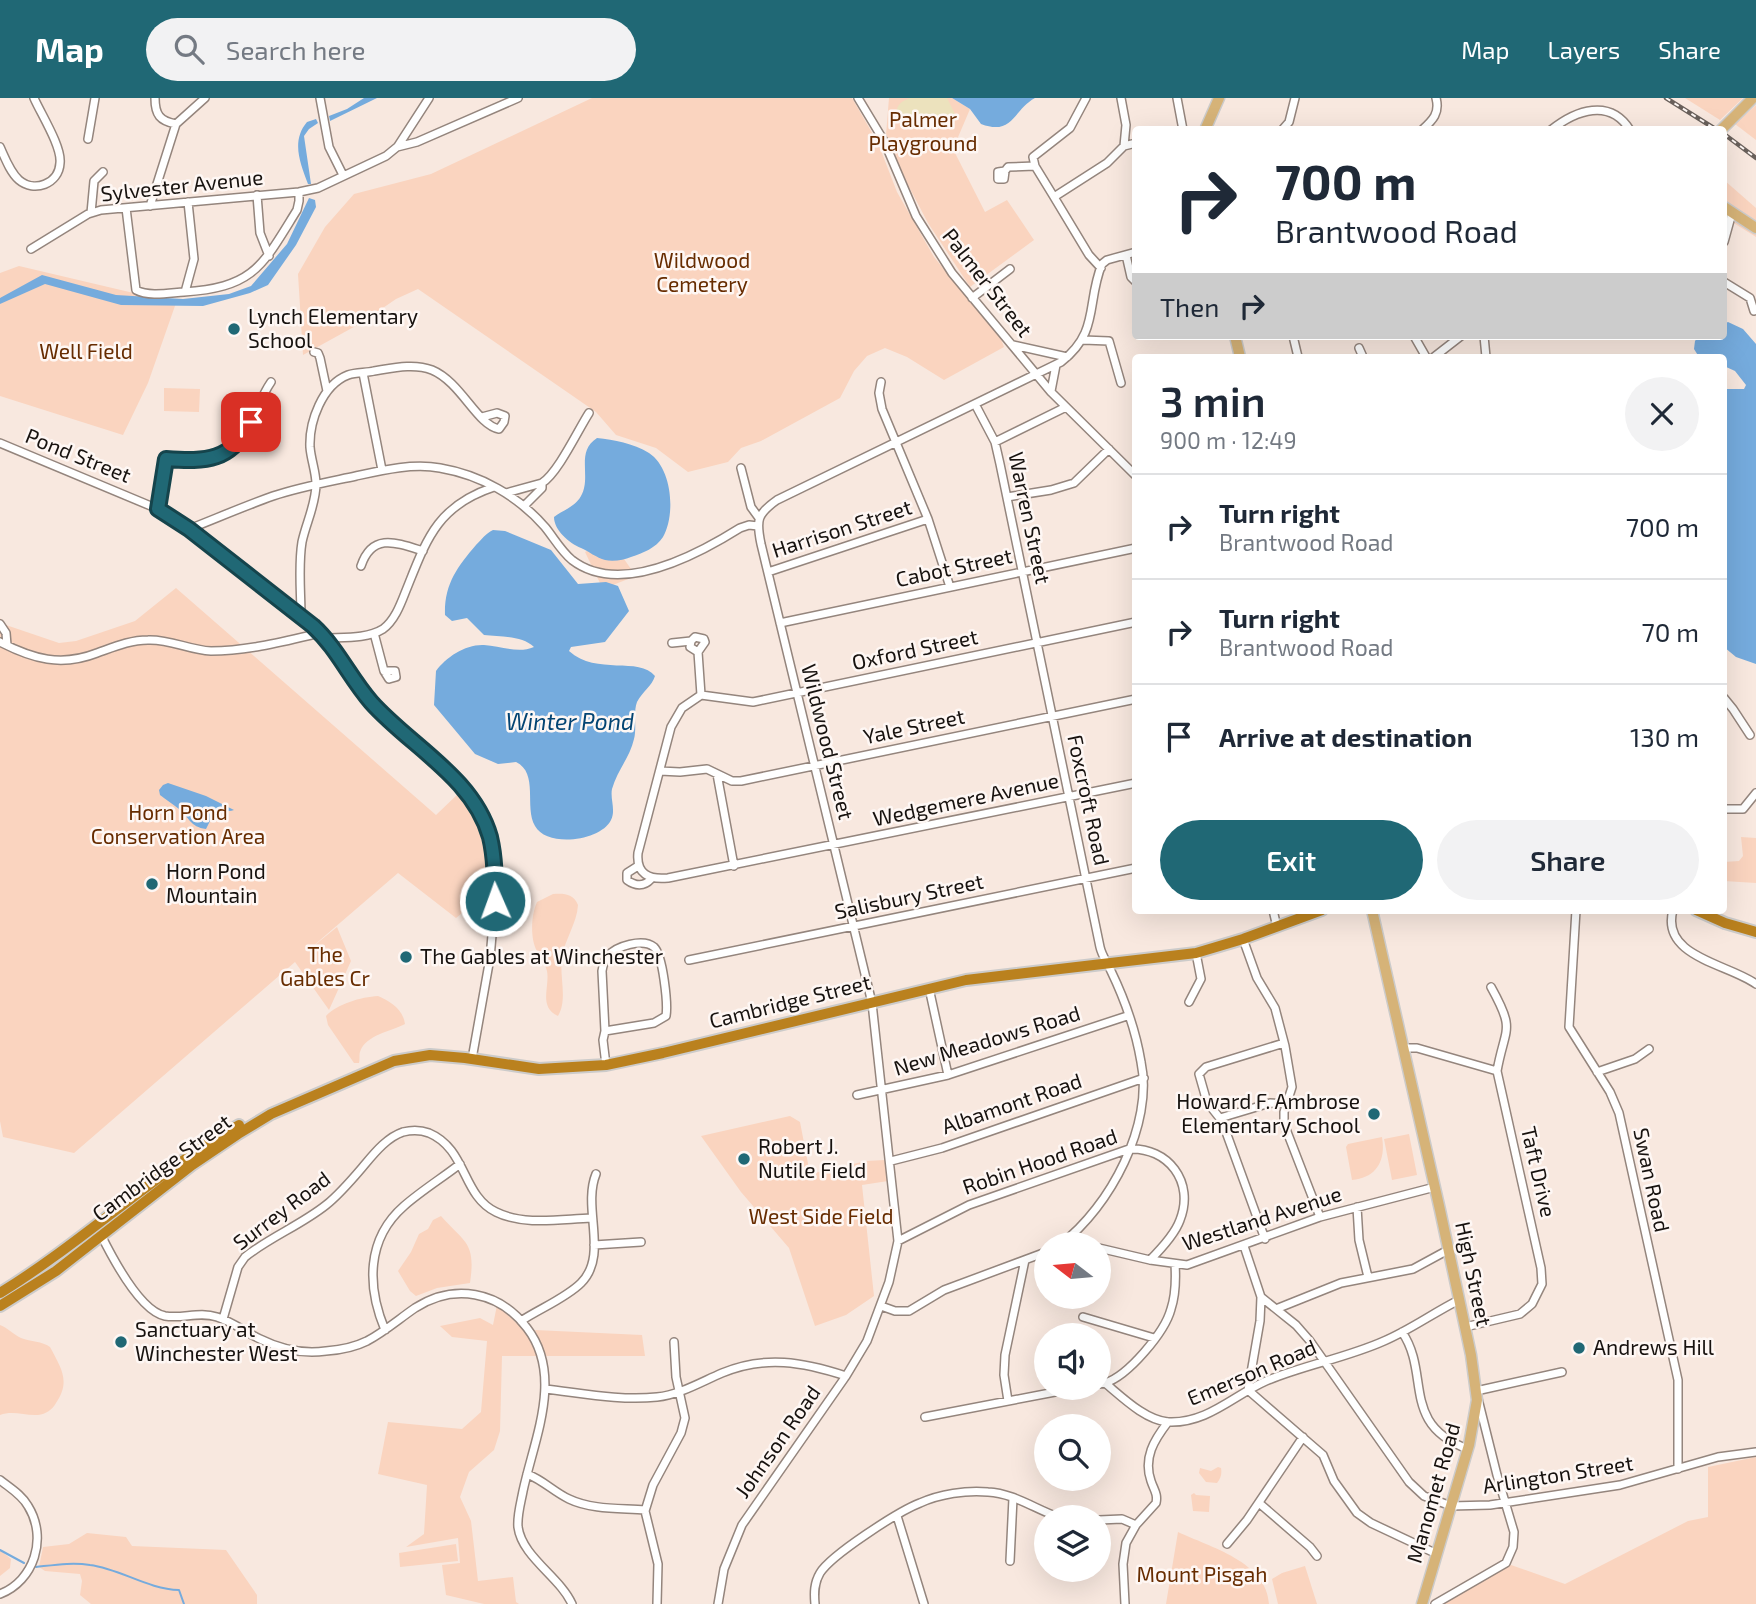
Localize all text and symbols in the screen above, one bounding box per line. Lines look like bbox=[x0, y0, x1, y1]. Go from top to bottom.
search box bbox=[146, 18, 636, 81]
text: Map bbox=[35, 29, 104, 69]
icon: search bbox=[170, 30, 208, 68]
text: Search here bbox=[226, 34, 365, 65]
text: Map bbox=[1461, 35, 1509, 64]
text: Layers bbox=[1547, 35, 1620, 64]
text: Share bbox=[1658, 35, 1721, 64]
park label: Palmer Playground bbox=[868, 106, 978, 155]
text: 700 m bbox=[1275, 151, 1416, 210]
icon: right bbox=[1160, 154, 1251, 245]
street label: Sylvester Avenue bbox=[99, 164, 264, 205]
text: Brantwood Road bbox=[1275, 211, 1518, 249]
street label: Palmer Street bbox=[938, 223, 1038, 341]
park label: Wildwood Cemetery bbox=[654, 247, 750, 296]
icon: right bbox=[1233, 287, 1271, 325]
text: Then bbox=[1160, 291, 1219, 322]
place label: Lynch Elementary School bbox=[248, 303, 418, 352]
marker: Lynch Elementary School bbox=[226, 321, 242, 337]
park label: Well Field bbox=[39, 338, 133, 363]
text: 3 min bbox=[1160, 375, 1266, 425]
button: close bbox=[1625, 377, 1699, 451]
pin bbox=[221, 392, 281, 452]
icon: arrive bbox=[232, 403, 270, 441]
street label: Pond Street bbox=[22, 422, 135, 487]
text: 900 m · 12:49 bbox=[1160, 426, 1297, 454]
street label: Warren Street bbox=[1004, 449, 1057, 586]
street label: Harrison Street bbox=[769, 493, 915, 562]
text: Turn right bbox=[1219, 497, 1340, 528]
icon: right bbox=[1160, 508, 1198, 546]
text: 700 m bbox=[1626, 511, 1699, 542]
text: Brantwood Road bbox=[1219, 528, 1394, 556]
street label: Cabot Street bbox=[893, 542, 1014, 591]
text: Turn right bbox=[1219, 602, 1340, 633]
icon: right bbox=[1160, 613, 1198, 651]
text: 70 m bbox=[1641, 616, 1699, 647]
street label: Oxford Street bbox=[849, 623, 980, 674]
text: Brantwood Road bbox=[1219, 633, 1394, 661]
street label: Wildwood Street bbox=[797, 661, 860, 822]
street label: Yale Street bbox=[861, 703, 967, 748]
water label: Winter Pond bbox=[506, 707, 634, 735]
icon: arrive bbox=[1160, 718, 1198, 756]
text: Arrive at destination bbox=[1219, 721, 1472, 752]
text: 130 m bbox=[1630, 721, 1699, 752]
street label: Foxcroft Road bbox=[1063, 732, 1116, 867]
street label: Wedgemere Avenue bbox=[870, 767, 1061, 830]
park label: Horn Pond Conservation Area bbox=[91, 799, 265, 848]
button: Exit bbox=[1160, 820, 1423, 900]
button: Share bbox=[1437, 820, 1699, 900]
place label: Horn Pond Mountain bbox=[166, 858, 266, 907]
position arrow bbox=[458, 864, 532, 938]
street label: Salisbury Street bbox=[832, 868, 985, 924]
marker: Horn Pond Mountain bbox=[144, 876, 160, 892]
park label: The Gables Cr bbox=[280, 941, 371, 990]
place label: The Gables at Winchester bbox=[420, 943, 664, 968]
marker: The Gables at Winchester bbox=[398, 949, 414, 965]
street label: Cambridge Street bbox=[706, 968, 873, 1033]
street label: New Meadows Road bbox=[890, 999, 1083, 1080]
street label: Albamont Road bbox=[938, 1067, 1085, 1138]
place label: Howard F. Ambrose Elementary School bbox=[1176, 1088, 1361, 1137]
marker: Howard F. Ambrose Elementary School bbox=[1366, 1106, 1382, 1122]
street label: Cambridge Street bbox=[87, 1108, 235, 1226]
street label: Robin Hood Road bbox=[959, 1122, 1120, 1199]
street label: Taft Drive bbox=[1517, 1124, 1562, 1219]
street label: Swan Road bbox=[1629, 1125, 1676, 1234]
place label: Robert J. Nutile Field bbox=[758, 1133, 866, 1182]
marker: Robert J. Nutile Field bbox=[736, 1151, 752, 1167]
street label: Surrey Road bbox=[228, 1165, 335, 1254]
street label: Westland Avenue bbox=[1179, 1180, 1344, 1255]
park label: West Side Field bbox=[748, 1203, 894, 1228]
street label: High Street bbox=[1451, 1219, 1498, 1328]
north arrow bbox=[1034, 1232, 1111, 1309]
map controls bbox=[1034, 1232, 1111, 1582]
place label: Sanctuary at Winchester West bbox=[135, 1316, 298, 1365]
button: sound bbox=[1034, 1323, 1111, 1400]
street label: Emerson Road bbox=[1183, 1333, 1320, 1410]
marker: Sanctuary at Winchester West bbox=[113, 1334, 129, 1350]
place label: Andrews Hill bbox=[1593, 1334, 1715, 1359]
marker: Andrews Hill bbox=[1571, 1340, 1587, 1356]
street label: Johnson Road bbox=[729, 1380, 825, 1502]
button: search bbox=[1034, 1414, 1111, 1491]
street label: Manomet Road bbox=[1401, 1420, 1465, 1566]
street label: Arlington Street bbox=[1481, 1449, 1635, 1498]
button: layers bbox=[1034, 1505, 1111, 1582]
park label: Mount Pisgah bbox=[1137, 1561, 1267, 1586]

